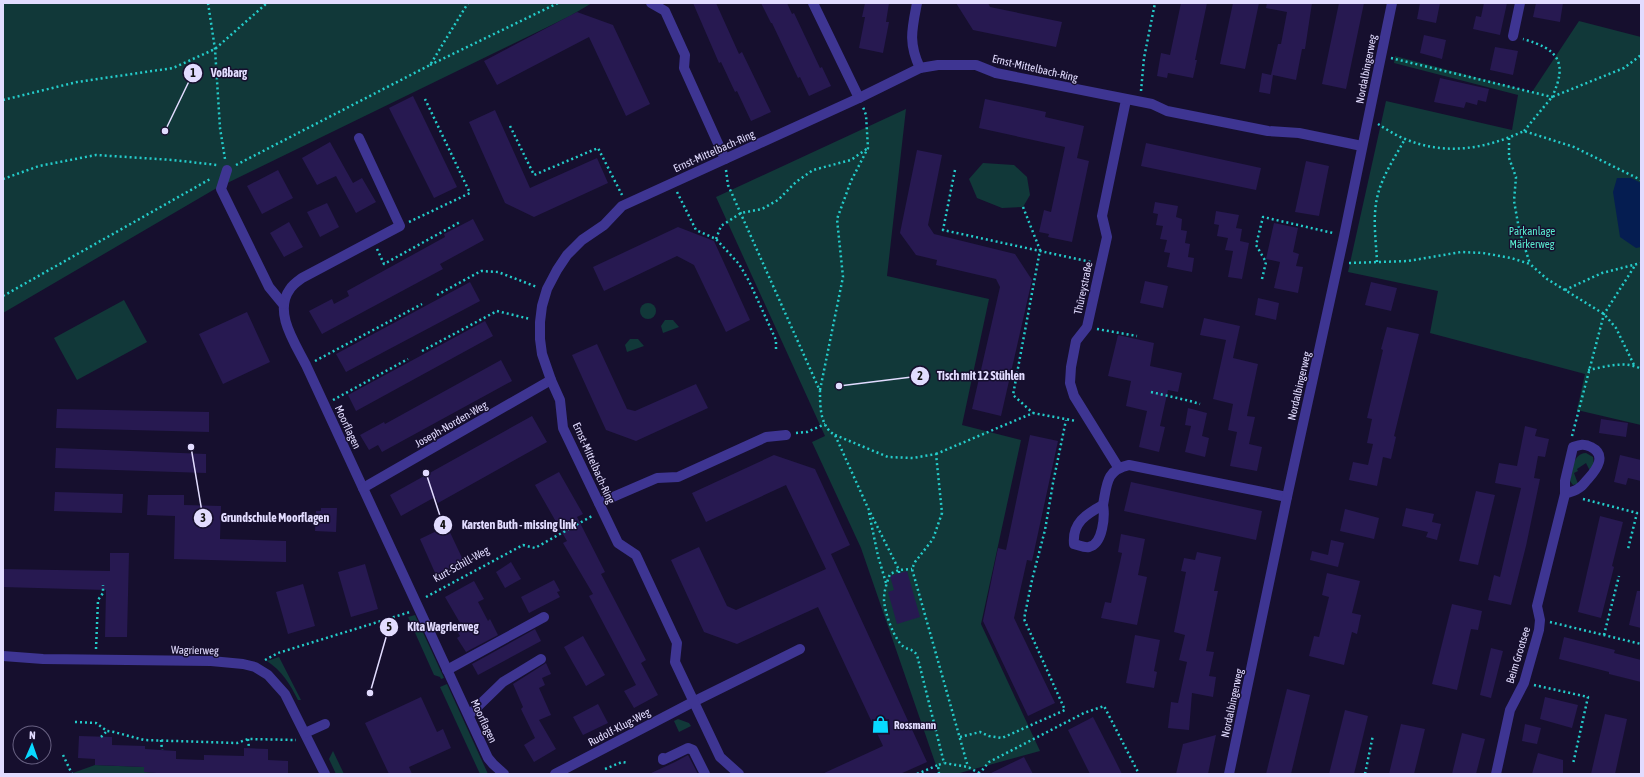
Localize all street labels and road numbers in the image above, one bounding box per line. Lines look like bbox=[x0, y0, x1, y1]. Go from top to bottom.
street label: Nordalbingerweg bbox=[1353, 33, 1379, 105]
street label: Ernst-Mittelbach-Ring bbox=[991, 52, 1079, 84]
street label: Ernst-Mittelbach-Ring bbox=[672, 128, 757, 174]
street label: Thüreystraße bbox=[1072, 261, 1094, 315]
street label: Nordalbingerweg bbox=[1285, 350, 1313, 422]
street label: Joseph-Norden-Weg bbox=[413, 398, 489, 450]
street label: Moorflagen bbox=[333, 403, 363, 451]
street label: Ernst-Mittelbach-Ring bbox=[571, 421, 617, 506]
street label: Kurt-Schill-Weg bbox=[431, 544, 491, 584]
street label: Beim Grootsee bbox=[1504, 625, 1532, 685]
street label: Wagrierweg bbox=[171, 644, 219, 656]
street label: Nordalbingerweg bbox=[1219, 667, 1245, 739]
street label: Moorflagen bbox=[469, 697, 499, 745]
street label: Rudolf-Klug-Weg bbox=[586, 706, 652, 748]

